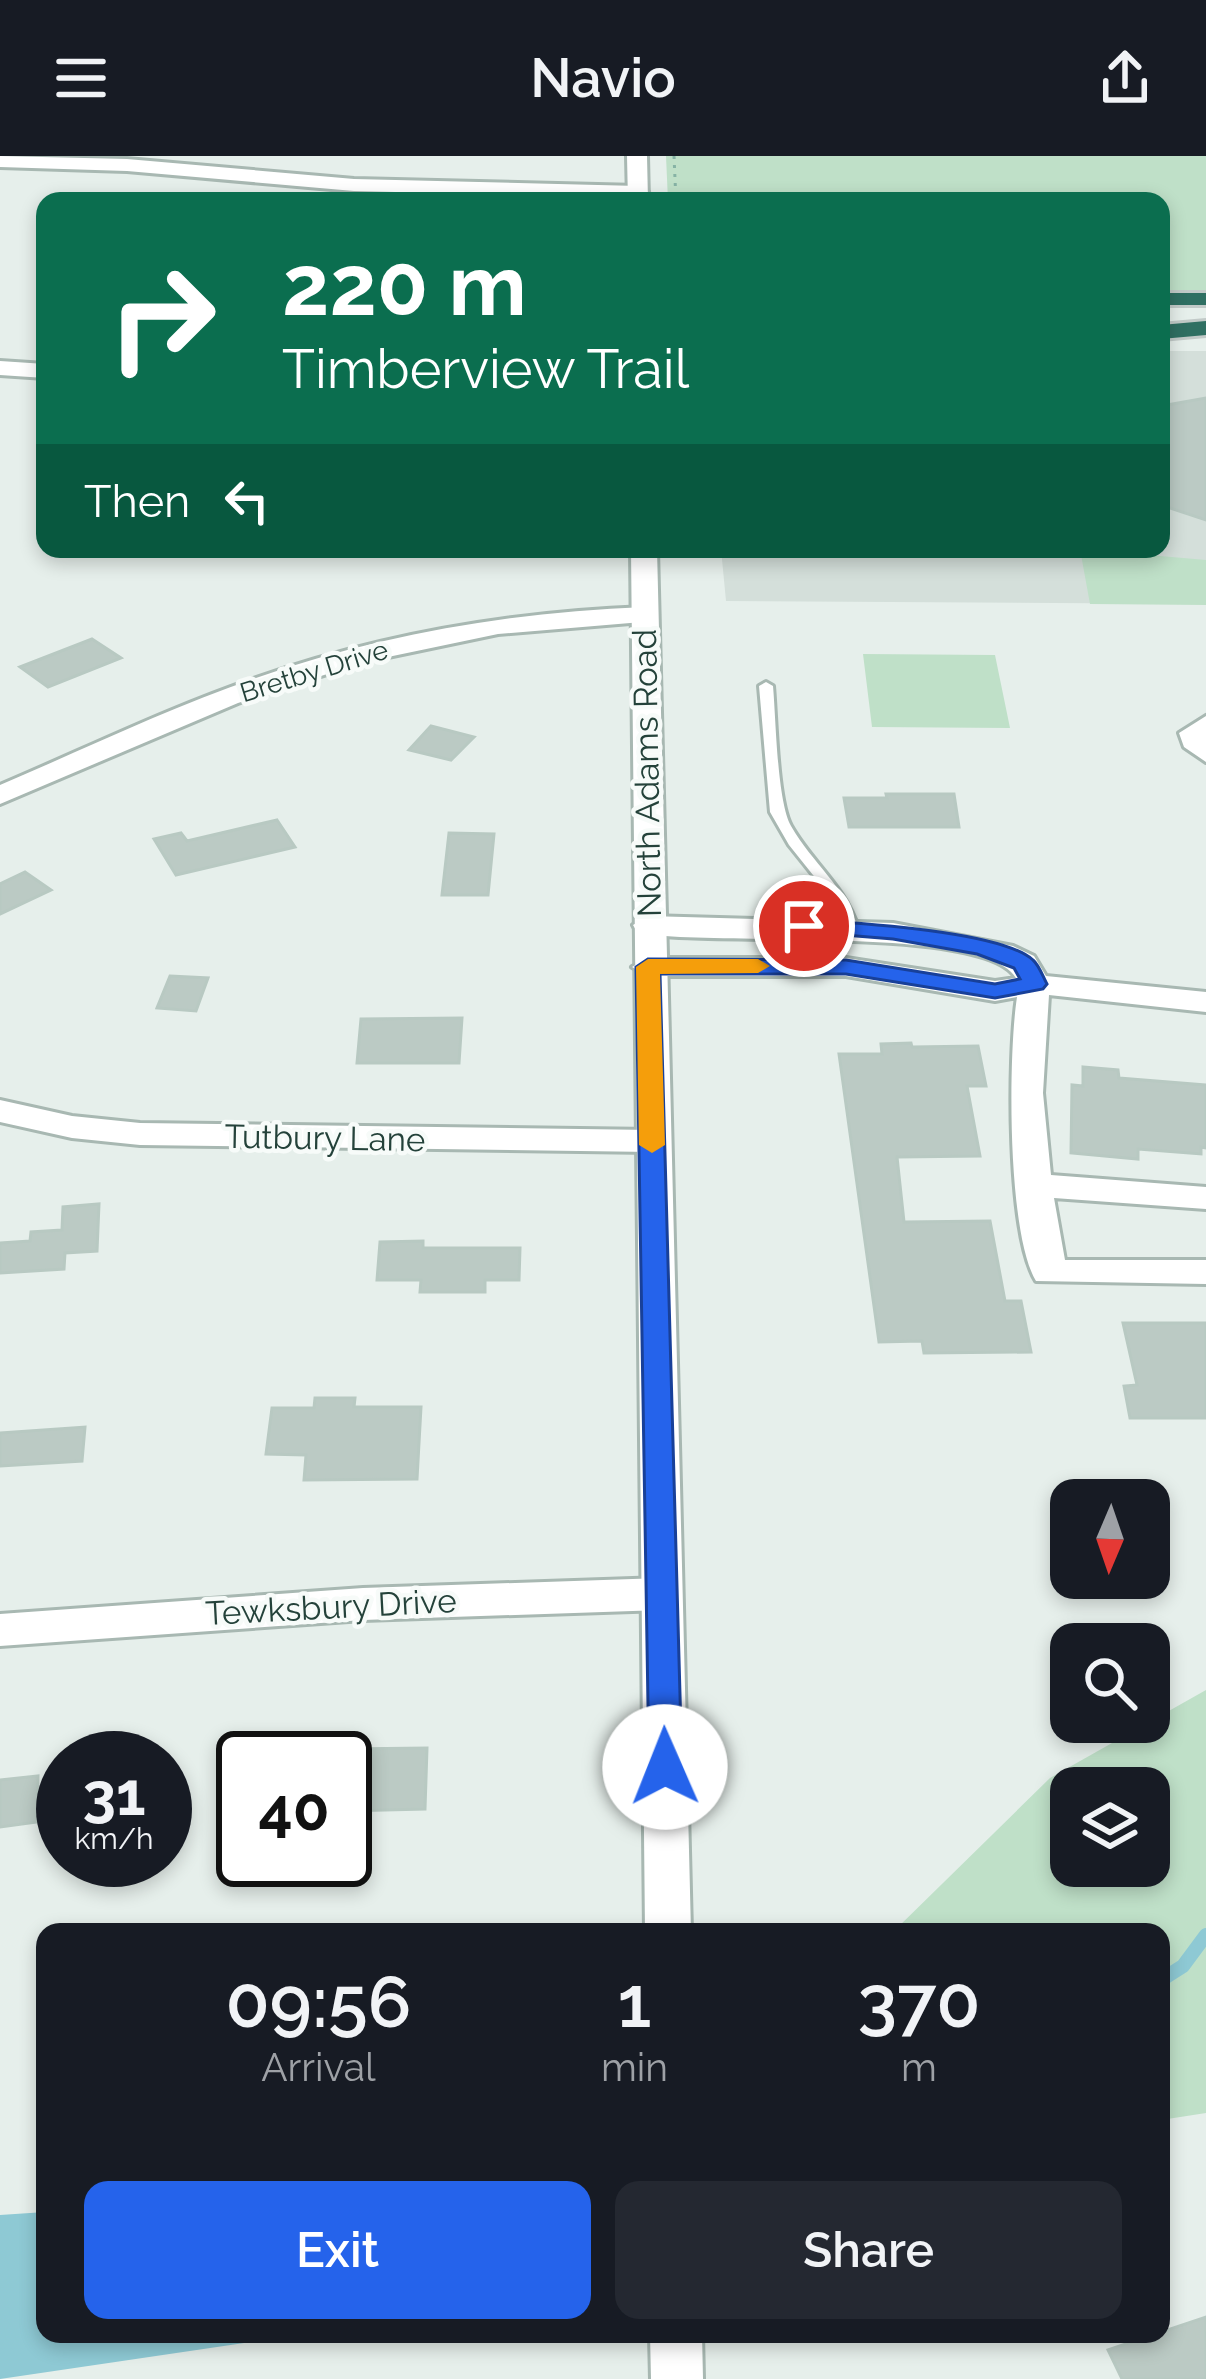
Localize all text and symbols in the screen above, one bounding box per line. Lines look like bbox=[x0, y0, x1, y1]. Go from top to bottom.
icon: menu bbox=[48, 45, 114, 111]
icon: share bbox=[1092, 45, 1158, 111]
text: Navio bbox=[530, 46, 676, 110]
text: 220 m bbox=[282, 236, 527, 335]
icon: right bbox=[84, 240, 240, 396]
text: Timberview Trail bbox=[282, 337, 689, 401]
icon: left bbox=[214, 468, 280, 534]
text: Then bbox=[84, 475, 190, 528]
street label: North Adams Road bbox=[625, 629, 669, 917]
street label: Bretby Drive bbox=[236, 634, 392, 708]
pin bbox=[753, 875, 855, 977]
icon: arrive bbox=[771, 893, 837, 959]
street label: Tutbury Lane bbox=[224, 1117, 426, 1159]
north arrow bbox=[1050, 1479, 1170, 1599]
map controls bbox=[1050, 1479, 1170, 1887]
street label: Tewksbury Drive bbox=[204, 1581, 458, 1633]
button: search bbox=[1050, 1623, 1170, 1743]
position arrow bbox=[602, 1704, 728, 1830]
speed limit sign: 40 bbox=[216, 1731, 372, 1887]
text: 31 bbox=[82, 1759, 146, 1829]
button: layers bbox=[1050, 1767, 1170, 1887]
text: km/h bbox=[74, 1821, 154, 1856]
text: 09:56 bbox=[225, 1959, 411, 2044]
text: 1 bbox=[617, 1959, 651, 2044]
text: 370 bbox=[857, 1959, 981, 2044]
text: Arrival bbox=[261, 2044, 376, 2090]
text: min bbox=[601, 2044, 668, 2090]
text: m bbox=[901, 2044, 937, 2090]
button: Exit bbox=[84, 2181, 591, 2319]
button: Share bbox=[615, 2181, 1122, 2319]

